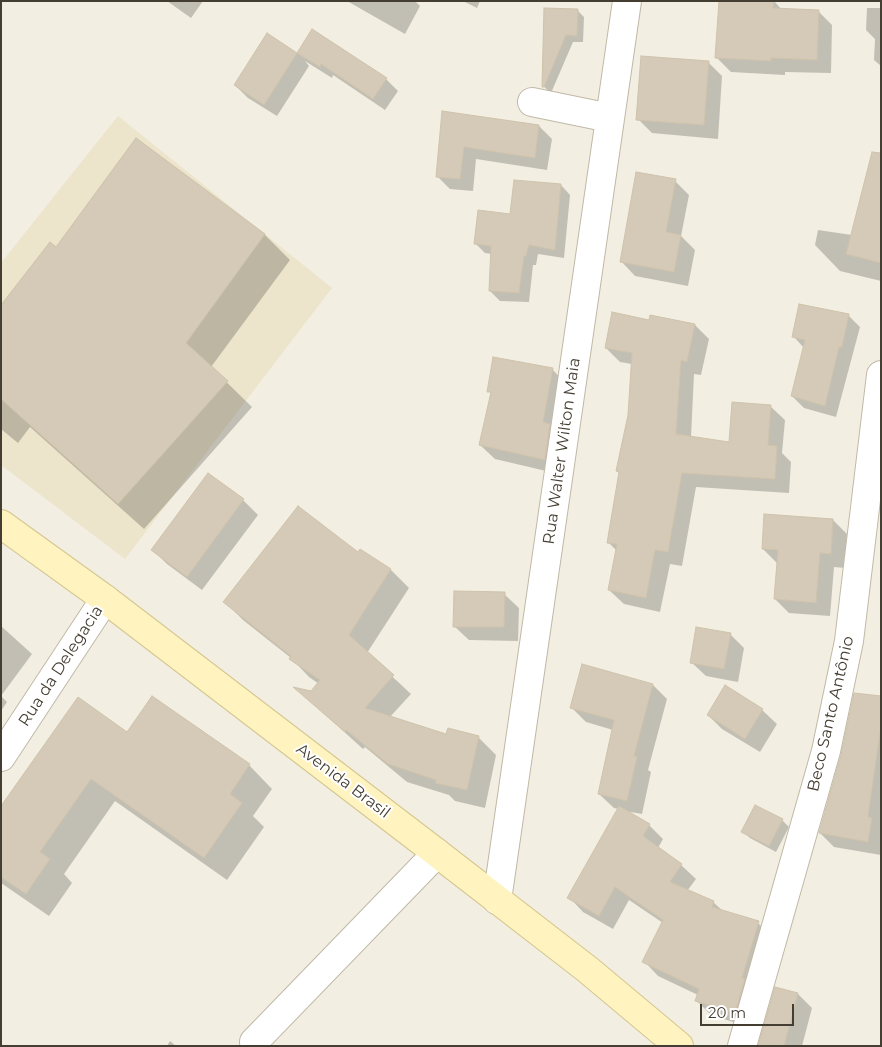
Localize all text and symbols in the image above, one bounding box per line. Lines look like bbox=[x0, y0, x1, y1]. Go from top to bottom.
street label: Rua Walter Wilton Maia bbox=[539, 356, 585, 546]
street label: Rua da Delegacia bbox=[15, 602, 107, 730]
street label: Beco Santo Antônio bbox=[804, 634, 858, 794]
street label: Avenida Brasil bbox=[292, 740, 394, 822]
scale bar bbox=[702, 994, 796, 1026]
text: 20 m bbox=[708, 1003, 746, 1022]

